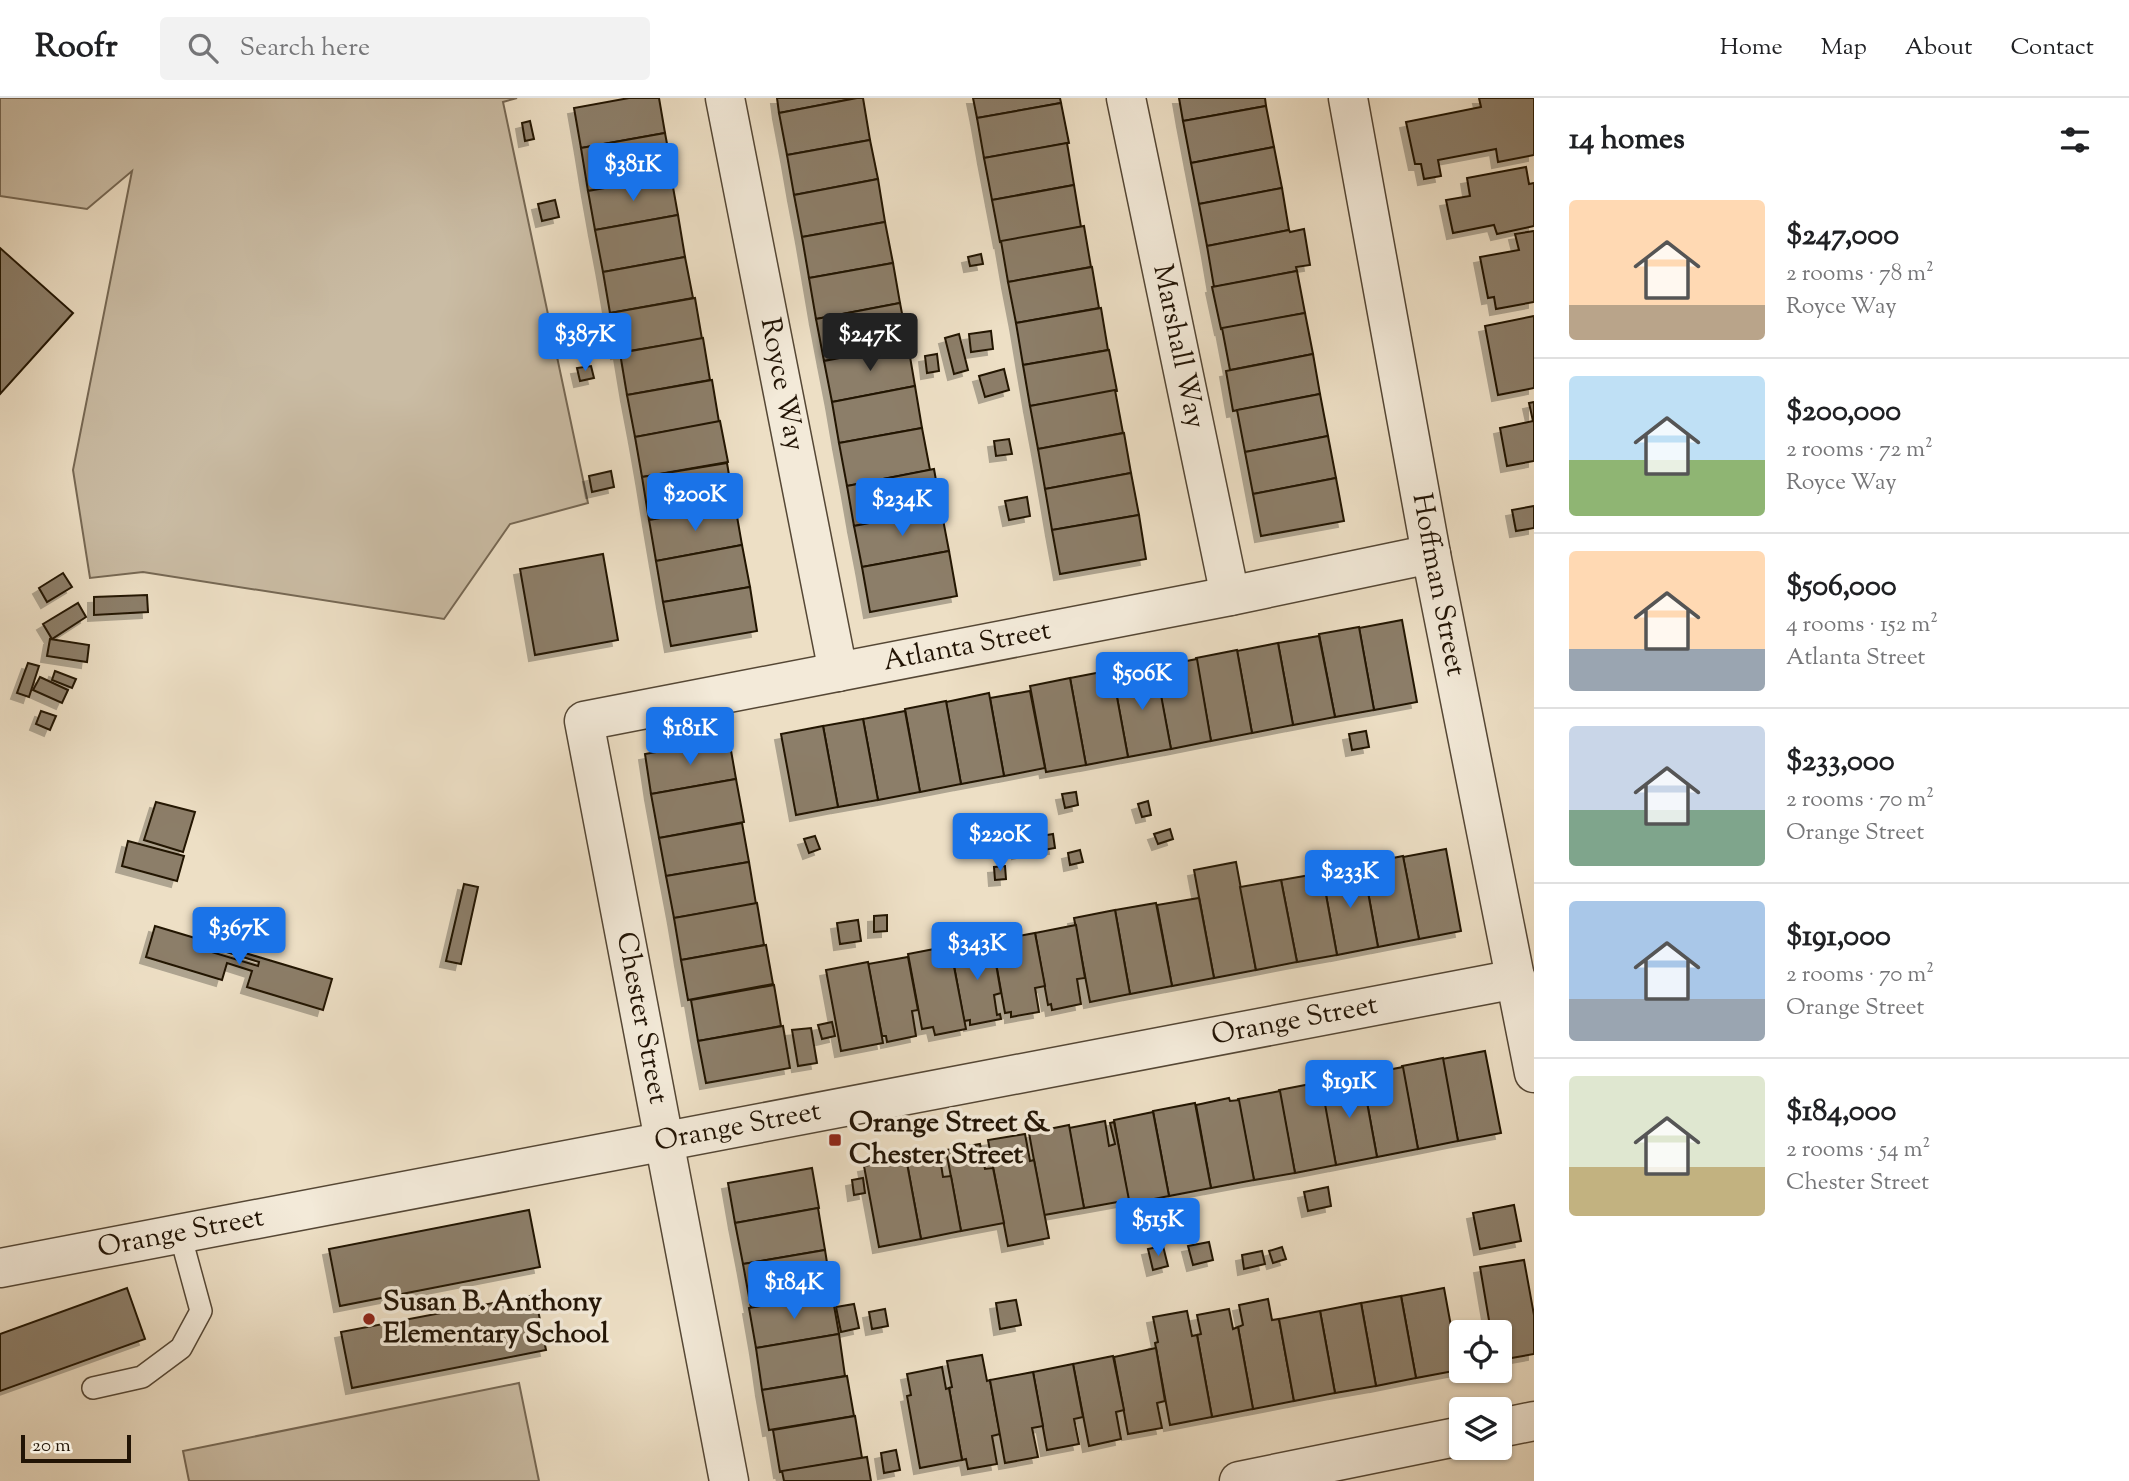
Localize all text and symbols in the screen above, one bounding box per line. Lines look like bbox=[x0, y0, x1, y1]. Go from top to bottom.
search box bbox=[160, 17, 650, 80]
text: Roofr bbox=[35, 24, 118, 72]
icon: search bbox=[184, 29, 222, 67]
text: Search here bbox=[240, 30, 370, 67]
text: Home bbox=[1720, 31, 1783, 65]
text: Map bbox=[1821, 31, 1867, 65]
text: About bbox=[1905, 31, 1972, 65]
text: Contact bbox=[2010, 31, 2094, 65]
text: 14 homes bbox=[1569, 119, 1685, 162]
icon: filters bbox=[2056, 121, 2094, 159]
pin: $381K bbox=[584, 144, 682, 203]
text: $381K bbox=[604, 149, 662, 182]
text: $247,000 bbox=[1786, 215, 1899, 258]
icon: home bbox=[1625, 228, 1709, 312]
text: 2 rooms · 78 m² bbox=[1786, 258, 1934, 291]
street label: Marshall Way bbox=[1141, 261, 1215, 432]
text: Royce Way bbox=[1786, 291, 1897, 324]
pin: $387K bbox=[536, 314, 634, 373]
street label: Royce Way bbox=[749, 314, 814, 455]
pin: $247K bbox=[821, 314, 919, 373]
text: $387K bbox=[554, 319, 616, 352]
text: $247K bbox=[839, 319, 901, 352]
text: $200,000 bbox=[1786, 391, 1901, 434]
icon: home bbox=[1625, 404, 1709, 488]
text: 2 rooms · 72 m² bbox=[1786, 434, 1933, 467]
text: Royce Way bbox=[1786, 467, 1897, 500]
pin: $200K bbox=[646, 474, 744, 533]
pin: $234K bbox=[853, 478, 951, 538]
text: $200K bbox=[663, 479, 727, 512]
text: $234K bbox=[872, 484, 932, 517]
street label: Hoffman Street bbox=[1400, 490, 1475, 680]
text: $506,000 bbox=[1786, 566, 1897, 609]
icon: home bbox=[1625, 579, 1709, 663]
text: 4 rooms · 152 m² bbox=[1786, 609, 1938, 642]
street label: Atlanta Street bbox=[880, 611, 1055, 683]
text: Atlanta Street bbox=[1786, 642, 1925, 675]
pin: $506K bbox=[1093, 652, 1191, 712]
text: $506K bbox=[1112, 658, 1172, 691]
pin: $181K bbox=[641, 708, 739, 767]
text: $181K bbox=[662, 713, 718, 746]
text: $233,000 bbox=[1786, 741, 1895, 784]
icon: home bbox=[1625, 754, 1709, 838]
text: 2 rooms · 70 m² bbox=[1786, 784, 1934, 817]
pin: $220K bbox=[951, 814, 1049, 873]
text: Orange Street bbox=[1786, 817, 1924, 850]
text: $220K bbox=[969, 819, 1031, 852]
pin: $233K bbox=[1301, 850, 1399, 910]
text: $233K bbox=[1321, 856, 1379, 889]
pin: $367K bbox=[190, 908, 288, 967]
text: $367K bbox=[209, 913, 269, 946]
text: $191,000 bbox=[1786, 916, 1891, 959]
pin: $343K bbox=[928, 922, 1026, 982]
text: $343K bbox=[947, 928, 1007, 961]
street label: Chester Street bbox=[605, 929, 677, 1108]
icon: home bbox=[1625, 929, 1709, 1013]
text: 2 rooms · 70 m² bbox=[1786, 959, 1934, 992]
street label: Orange Street bbox=[1208, 986, 1382, 1057]
text: Orange Street bbox=[1786, 992, 1924, 1025]
pin: $191K bbox=[1300, 1060, 1398, 1120]
text: $191K bbox=[1321, 1066, 1377, 1099]
text: $184,000 bbox=[1786, 1091, 1896, 1134]
street label: Orange Street bbox=[651, 1092, 825, 1163]
place label: Orange Street & Chester Street bbox=[849, 1104, 1050, 1176]
icon: home bbox=[1625, 1104, 1709, 1188]
marker: Orange Street & Chester Street bbox=[827, 1132, 843, 1148]
text: 2 rooms · 54 m² bbox=[1786, 1134, 1930, 1167]
text: Chester Street bbox=[1786, 1167, 1929, 1200]
street label: Orange Street bbox=[94, 1198, 268, 1269]
pin: $515K bbox=[1109, 1198, 1207, 1258]
text: $515K bbox=[1132, 1204, 1184, 1237]
pin: $184K bbox=[745, 1262, 843, 1321]
text: $184K bbox=[764, 1267, 824, 1300]
place label: Susan B. Anthony Elementary School bbox=[383, 1283, 609, 1355]
marker: Susan B. Anthony Elementary School bbox=[361, 1311, 377, 1327]
map controls bbox=[1449, 1320, 1512, 1460]
button: locate bbox=[1449, 1320, 1512, 1383]
button: layers bbox=[1449, 1397, 1512, 1460]
scale bar bbox=[21, 1432, 131, 1464]
text: 20 m bbox=[32, 1433, 71, 1460]

